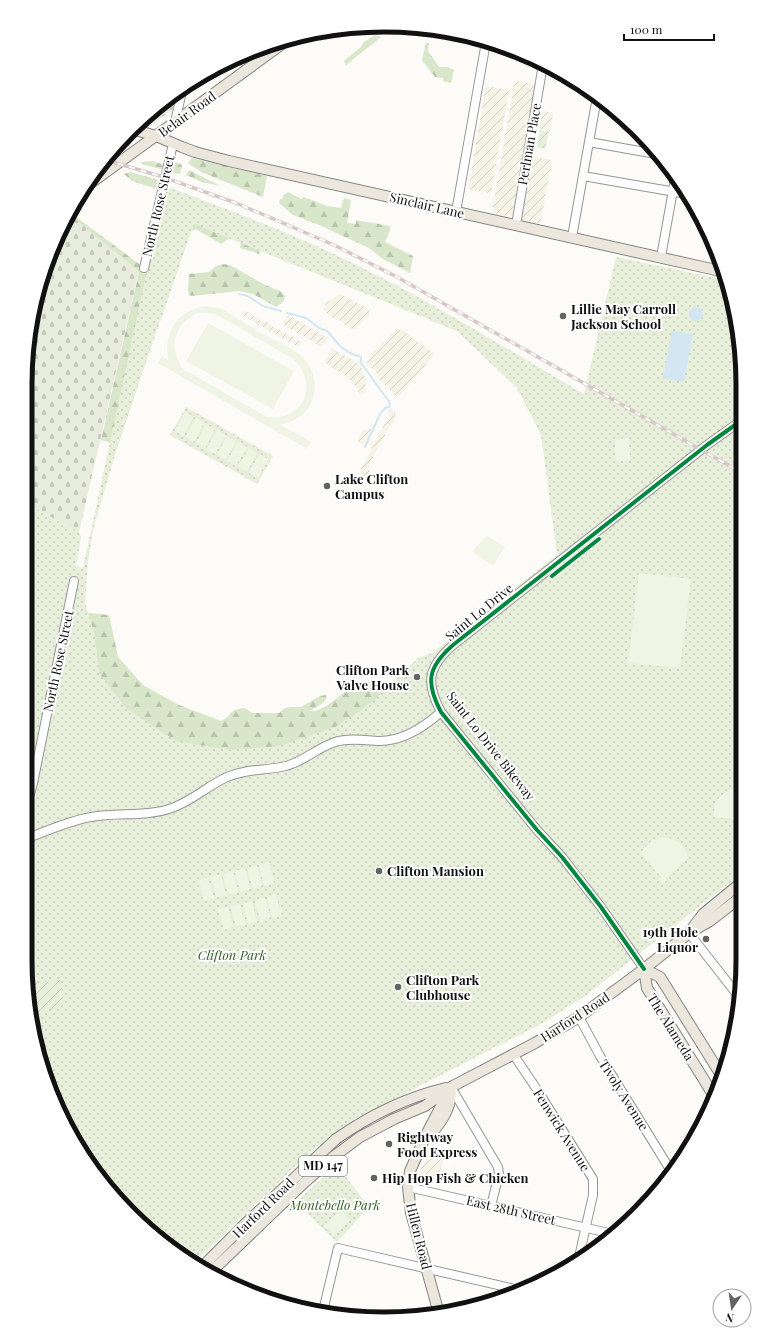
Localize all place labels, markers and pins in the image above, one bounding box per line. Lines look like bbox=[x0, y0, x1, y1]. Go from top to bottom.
place label: Lillie May Carroll Jackson School bbox=[570, 300, 676, 332]
marker: Lillie May Carroll Jackson School bbox=[558, 311, 568, 321]
place label: Lake Clifton Campus bbox=[335, 470, 408, 502]
marker: Lake Clifton Campus bbox=[322, 481, 332, 491]
place label: Clifton Park Valve House bbox=[336, 661, 409, 693]
marker: Clifton Park Valve House bbox=[412, 672, 422, 682]
place label: Clifton Mansion bbox=[387, 862, 484, 879]
marker: Clifton Mansion bbox=[374, 866, 384, 876]
place label: 19th Hole Liquor bbox=[642, 923, 698, 955]
marker: 19th Hole Liquor bbox=[701, 934, 711, 944]
place label: Clifton Park Clubhouse bbox=[406, 971, 479, 1003]
marker: Clifton Park Clubhouse bbox=[393, 982, 403, 992]
place label: Rightway Food Express bbox=[397, 1128, 477, 1160]
marker: Rightway Food Express bbox=[384, 1139, 394, 1149]
place label: Hip Hop Fish & Chicken bbox=[382, 1169, 528, 1186]
marker: Hip Hop Fish & Chicken bbox=[369, 1173, 379, 1183]

